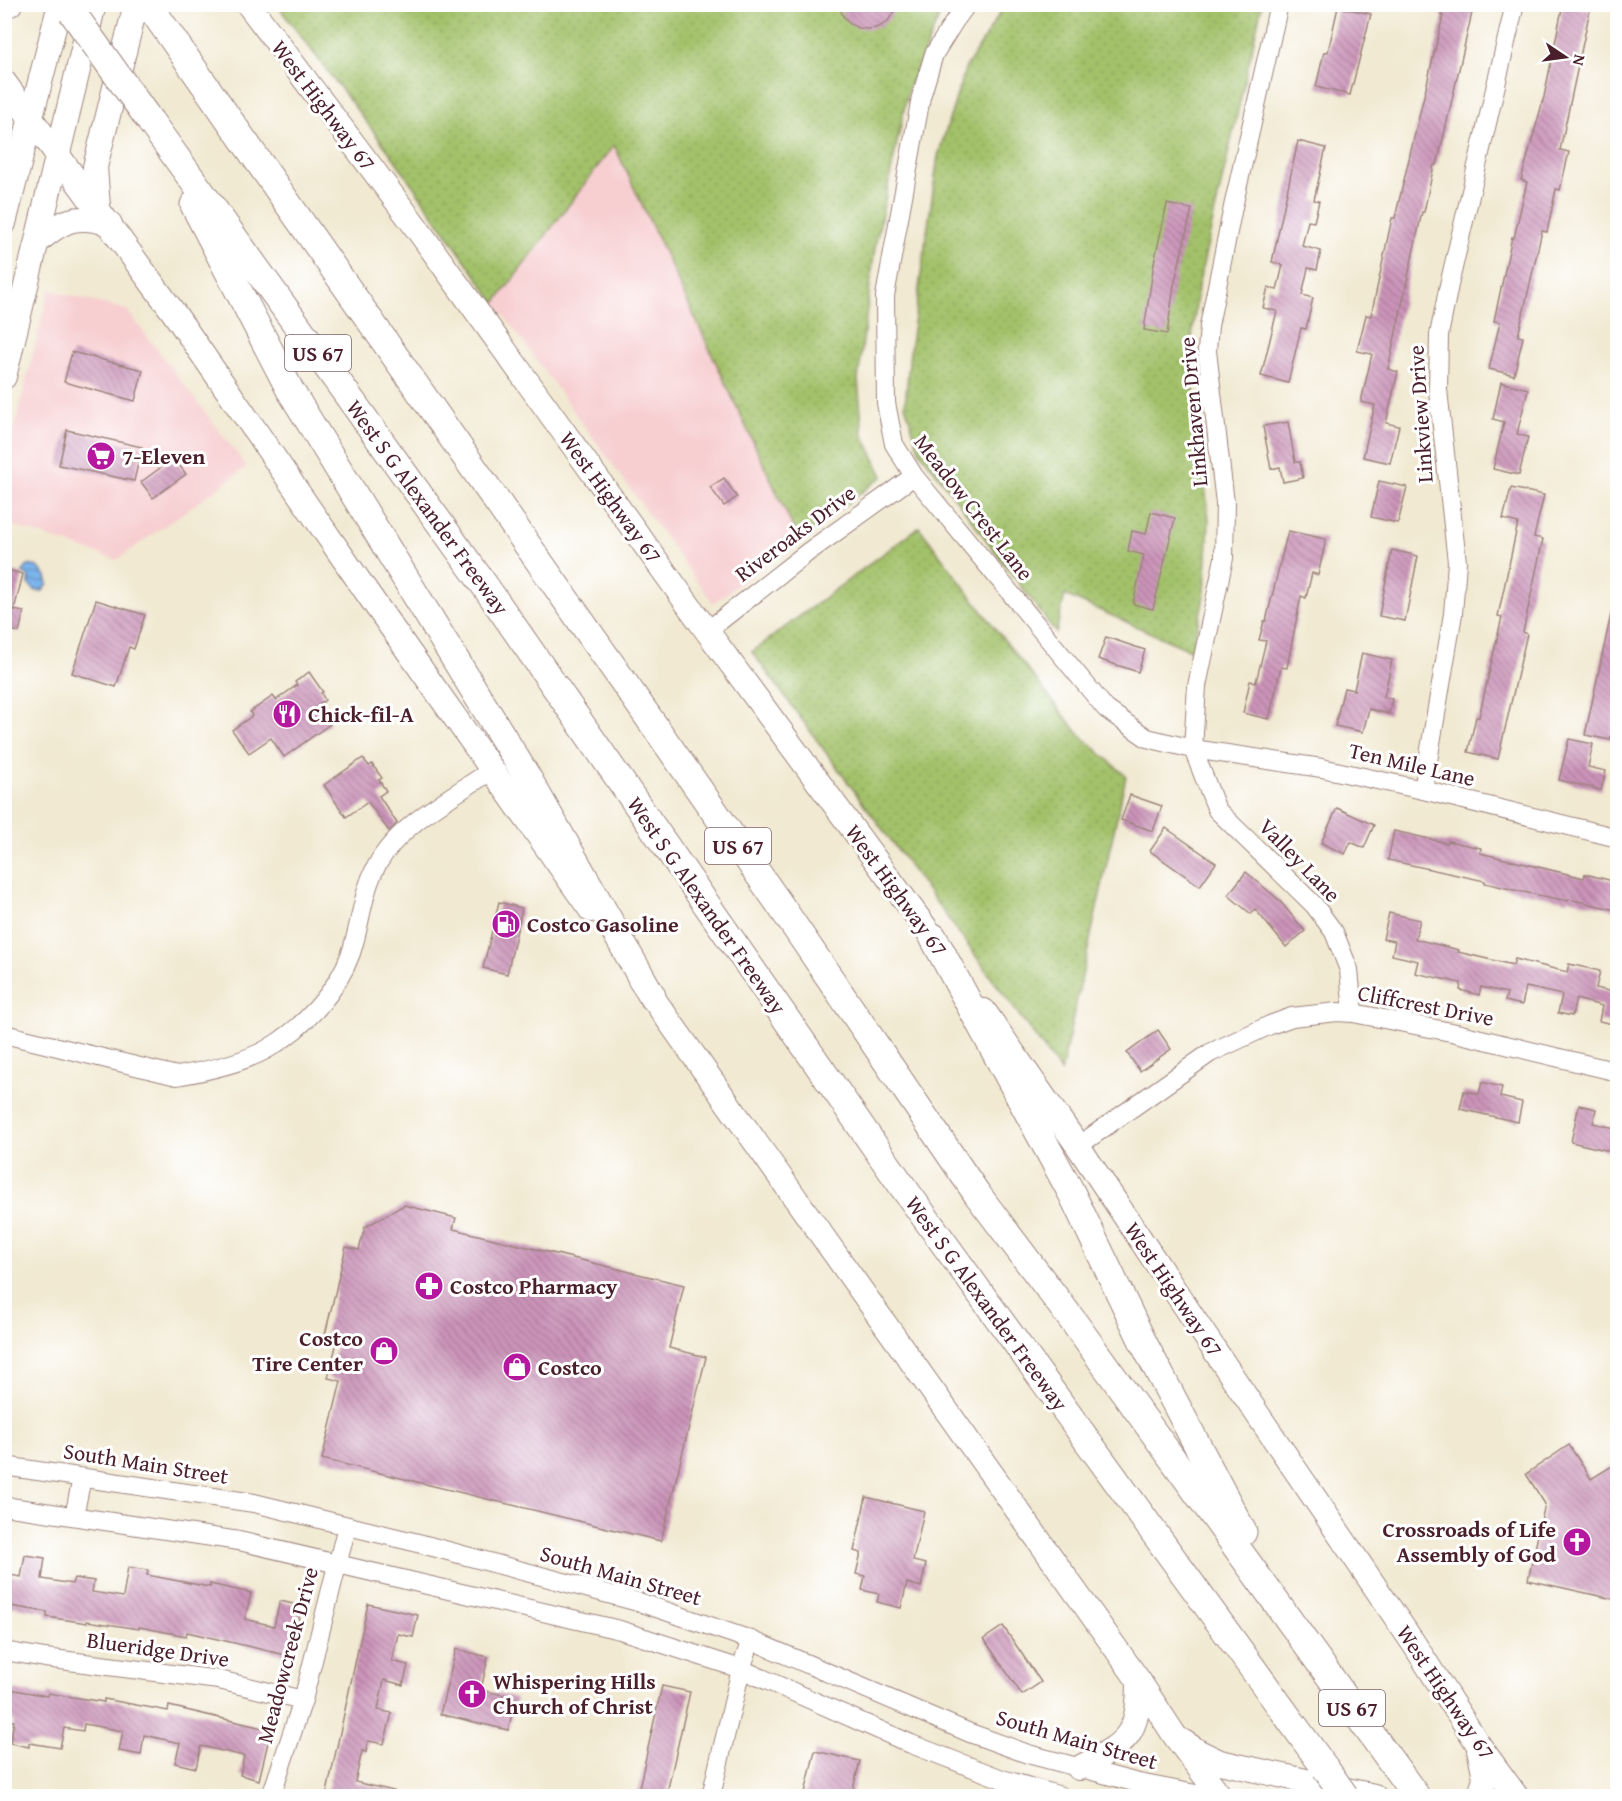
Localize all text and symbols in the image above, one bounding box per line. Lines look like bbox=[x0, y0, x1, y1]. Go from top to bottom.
north arrow bbox=[1535, 27, 1595, 87]
street label: West Highway 67 bbox=[264, 33, 384, 177]
text: N bbox=[1567, 52, 1593, 69]
road number: US 67 bbox=[285, 335, 351, 371]
street label: Linkhaven Drive bbox=[1171, 336, 1215, 488]
street label: Linkview Drive bbox=[1399, 344, 1441, 484]
street label: West S G Alexander Freeway bbox=[339, 393, 517, 621]
street label: West Highway 67 bbox=[552, 424, 670, 570]
street label: Meadow Crest Lane bbox=[907, 427, 1041, 587]
supermarket icon: 7-Eleven bbox=[85, 440, 117, 472]
place label: 7-Eleven bbox=[122, 440, 205, 472]
street label: Riveroaks Drive bbox=[728, 477, 862, 589]
restaurant icon: Chick-fil-A bbox=[271, 698, 303, 730]
place label: Chick-fil-A bbox=[308, 698, 414, 730]
street label: Ten Mile Lane bbox=[1346, 734, 1478, 794]
street label: West S G Alexander Freeway bbox=[620, 790, 794, 1020]
street label: Valley Lane bbox=[1252, 811, 1348, 909]
street label: West Highway 67 bbox=[838, 817, 956, 963]
road number: US 67 bbox=[705, 828, 771, 864]
fuel station icon: Costco Gasoline bbox=[490, 908, 522, 940]
place label: Costco Gasoline bbox=[527, 908, 679, 940]
street label: Cliffcrest Drive bbox=[1355, 976, 1497, 1034]
street label: West S G Alexander Freeway bbox=[898, 1189, 1076, 1417]
street label: West Highway 67 bbox=[1117, 1215, 1231, 1363]
pharmacy icon: Costco Pharmacy bbox=[413, 1270, 445, 1302]
place label: Costco Pharmacy bbox=[450, 1270, 618, 1302]
place label: Costco Tire Center bbox=[252, 1322, 363, 1379]
shop icon: Costco Tire Center bbox=[368, 1335, 400, 1367]
shop icon: Costco bbox=[501, 1351, 533, 1383]
place label: Costco bbox=[538, 1351, 602, 1383]
street label: South Main Street bbox=[61, 1434, 231, 1492]
place label: Crossroads of Life Assembly of God bbox=[1383, 1513, 1556, 1570]
church icon: Crossroads of Life Assembly of God bbox=[1561, 1526, 1593, 1558]
street label: South Main Street bbox=[537, 1537, 706, 1613]
street label: Meadowcreek Drive bbox=[248, 1563, 326, 1747]
street label: West Highway 67 bbox=[1389, 1618, 1503, 1766]
street label: Blueridge Drive bbox=[85, 1623, 231, 1675]
place label: Whispering Hills Church of Christ bbox=[493, 1665, 656, 1722]
church icon: Whispering Hills Church of Christ bbox=[456, 1678, 488, 1710]
road number: US 67 bbox=[1319, 1690, 1385, 1726]
street label: South Main Street bbox=[993, 1701, 1162, 1777]

